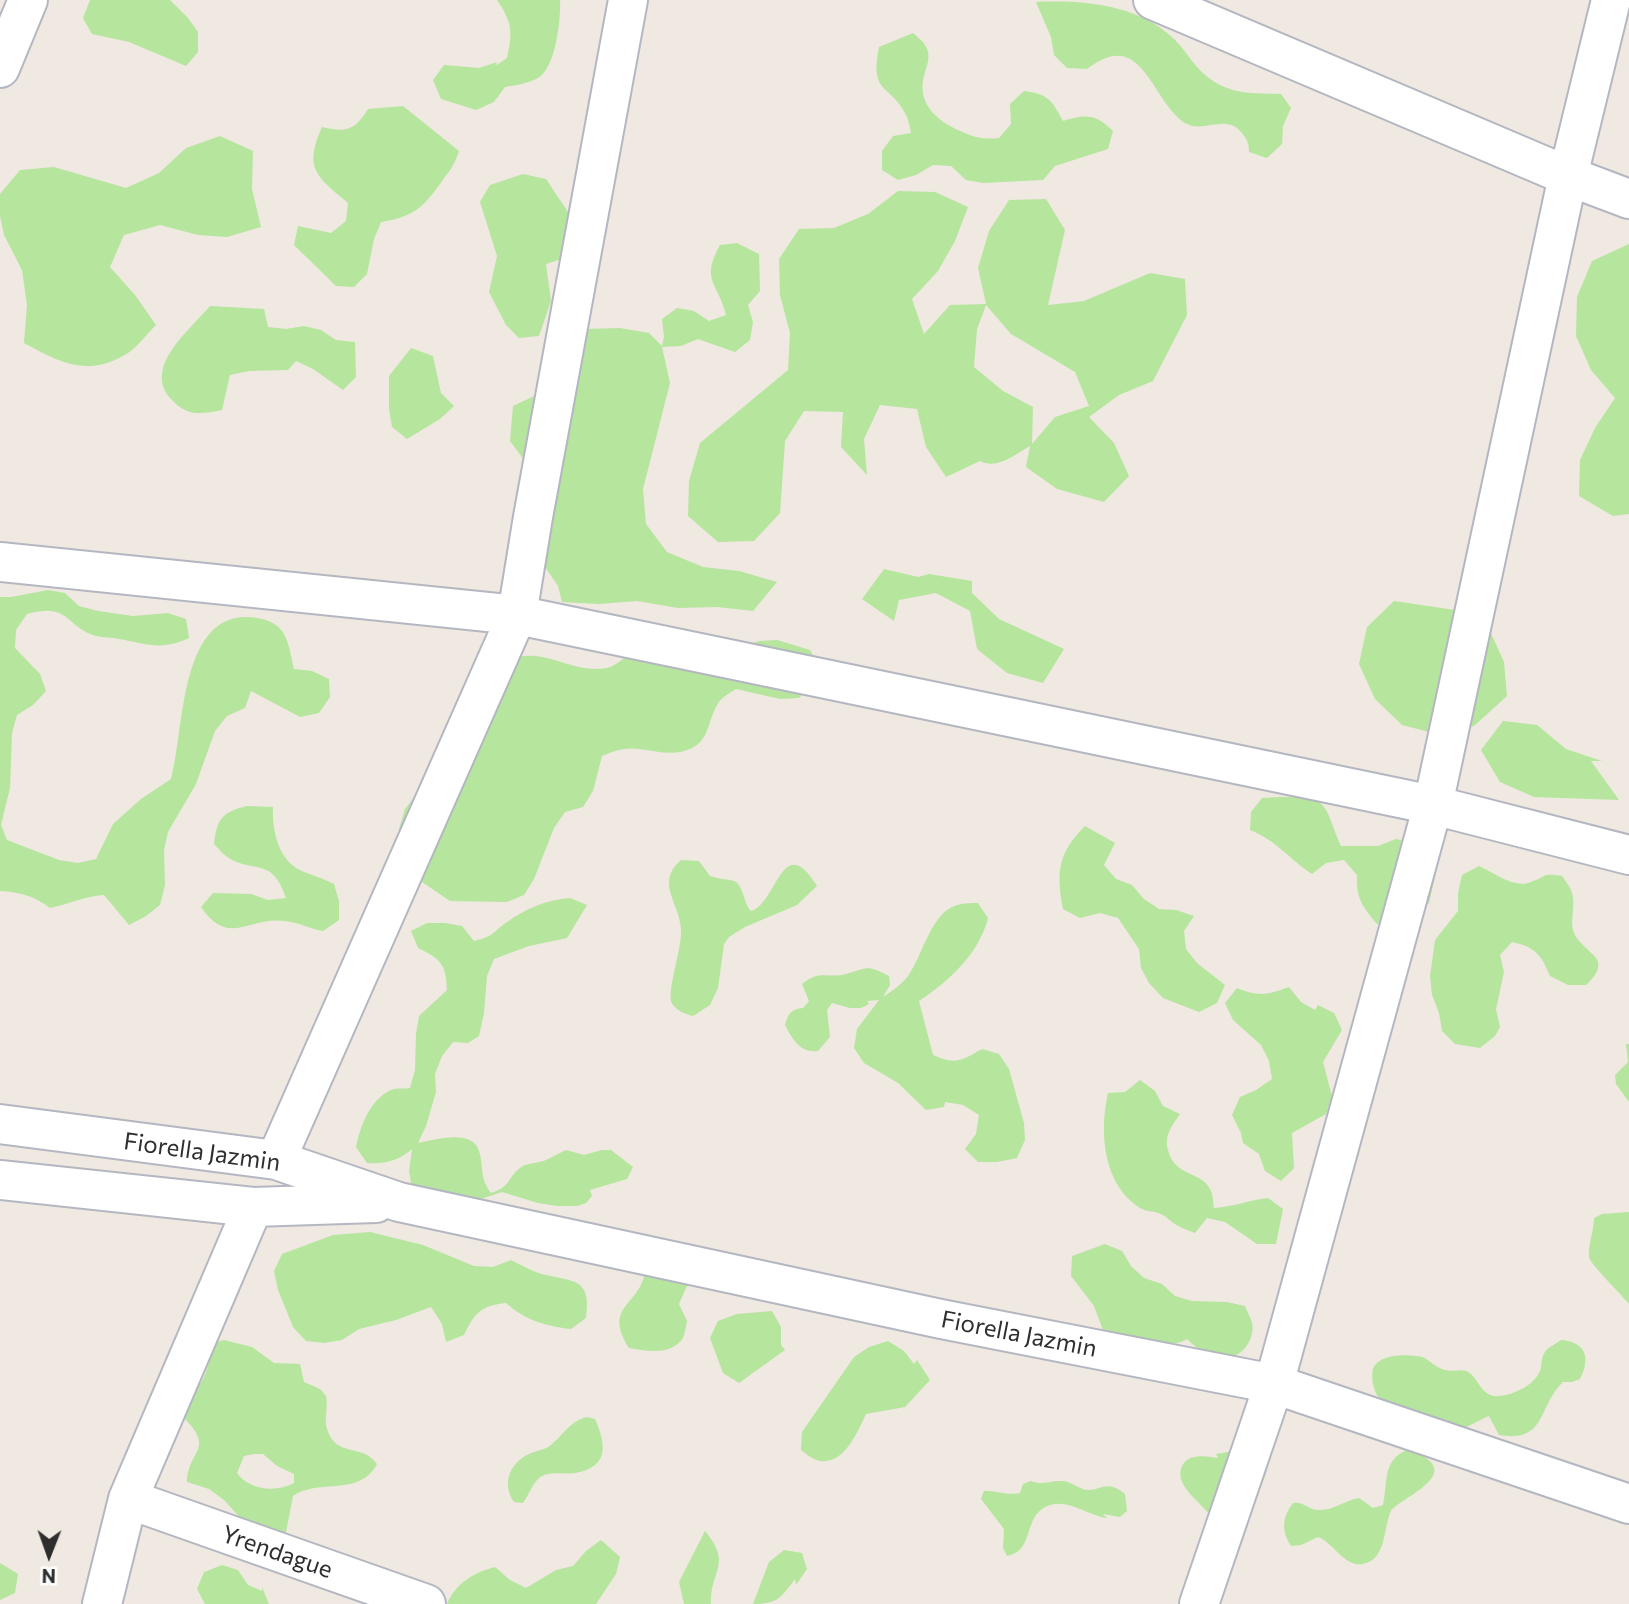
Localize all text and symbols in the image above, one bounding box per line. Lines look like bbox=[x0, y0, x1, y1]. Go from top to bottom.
street label: Fiorella Jazmin bbox=[122, 1127, 282, 1177]
street label: Fiorella Jazmin bbox=[939, 1305, 1099, 1363]
north arrow bbox=[14, 1520, 84, 1590]
street label: Yrendague bbox=[218, 1520, 336, 1584]
text: N bbox=[41, 1565, 56, 1588]

